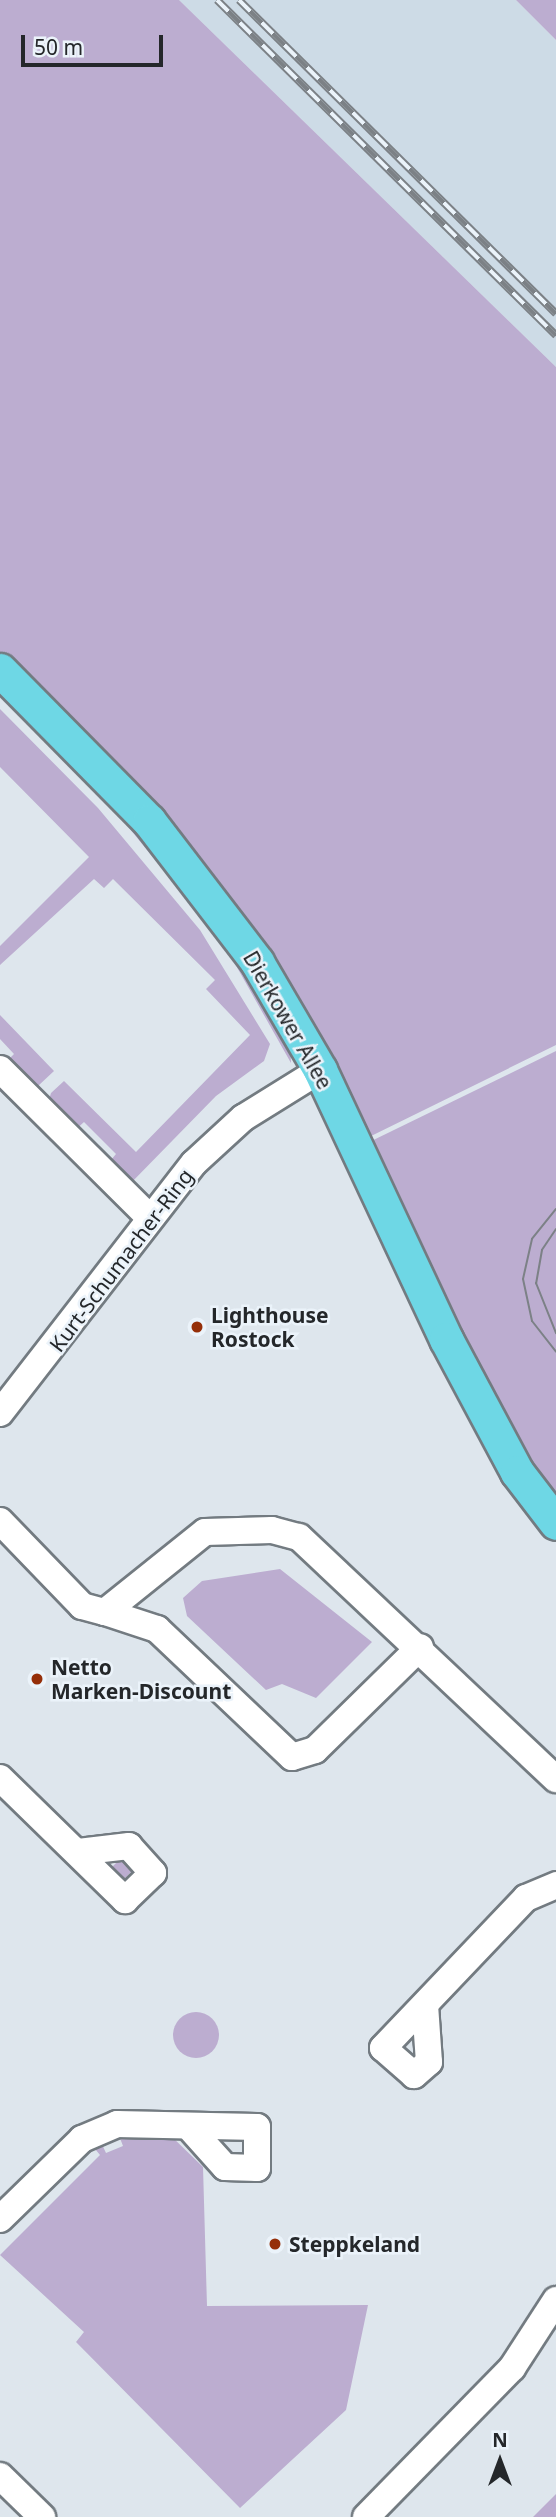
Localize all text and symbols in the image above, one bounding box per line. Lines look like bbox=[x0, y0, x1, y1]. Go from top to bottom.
scale bar bbox=[24, 21, 166, 65]
text: 50 m bbox=[34, 33, 83, 61]
street label: Dierkower Allee bbox=[238, 947, 338, 1093]
street label: Kurt-Schumacher-Ring bbox=[44, 1163, 198, 1357]
place label: Lighthouse Rostock bbox=[211, 1302, 329, 1352]
marker: Lighthouse Rostock bbox=[189, 1319, 205, 1335]
place label: Netto Marken-Discount bbox=[51, 1654, 231, 1704]
marker: Netto Marken-Discount bbox=[29, 1671, 45, 1687]
place label: Steppkeland bbox=[289, 2231, 420, 2257]
marker: Steppkeland bbox=[267, 2236, 283, 2252]
north arrow bbox=[465, 2426, 535, 2496]
text: N bbox=[492, 2427, 508, 2453]

